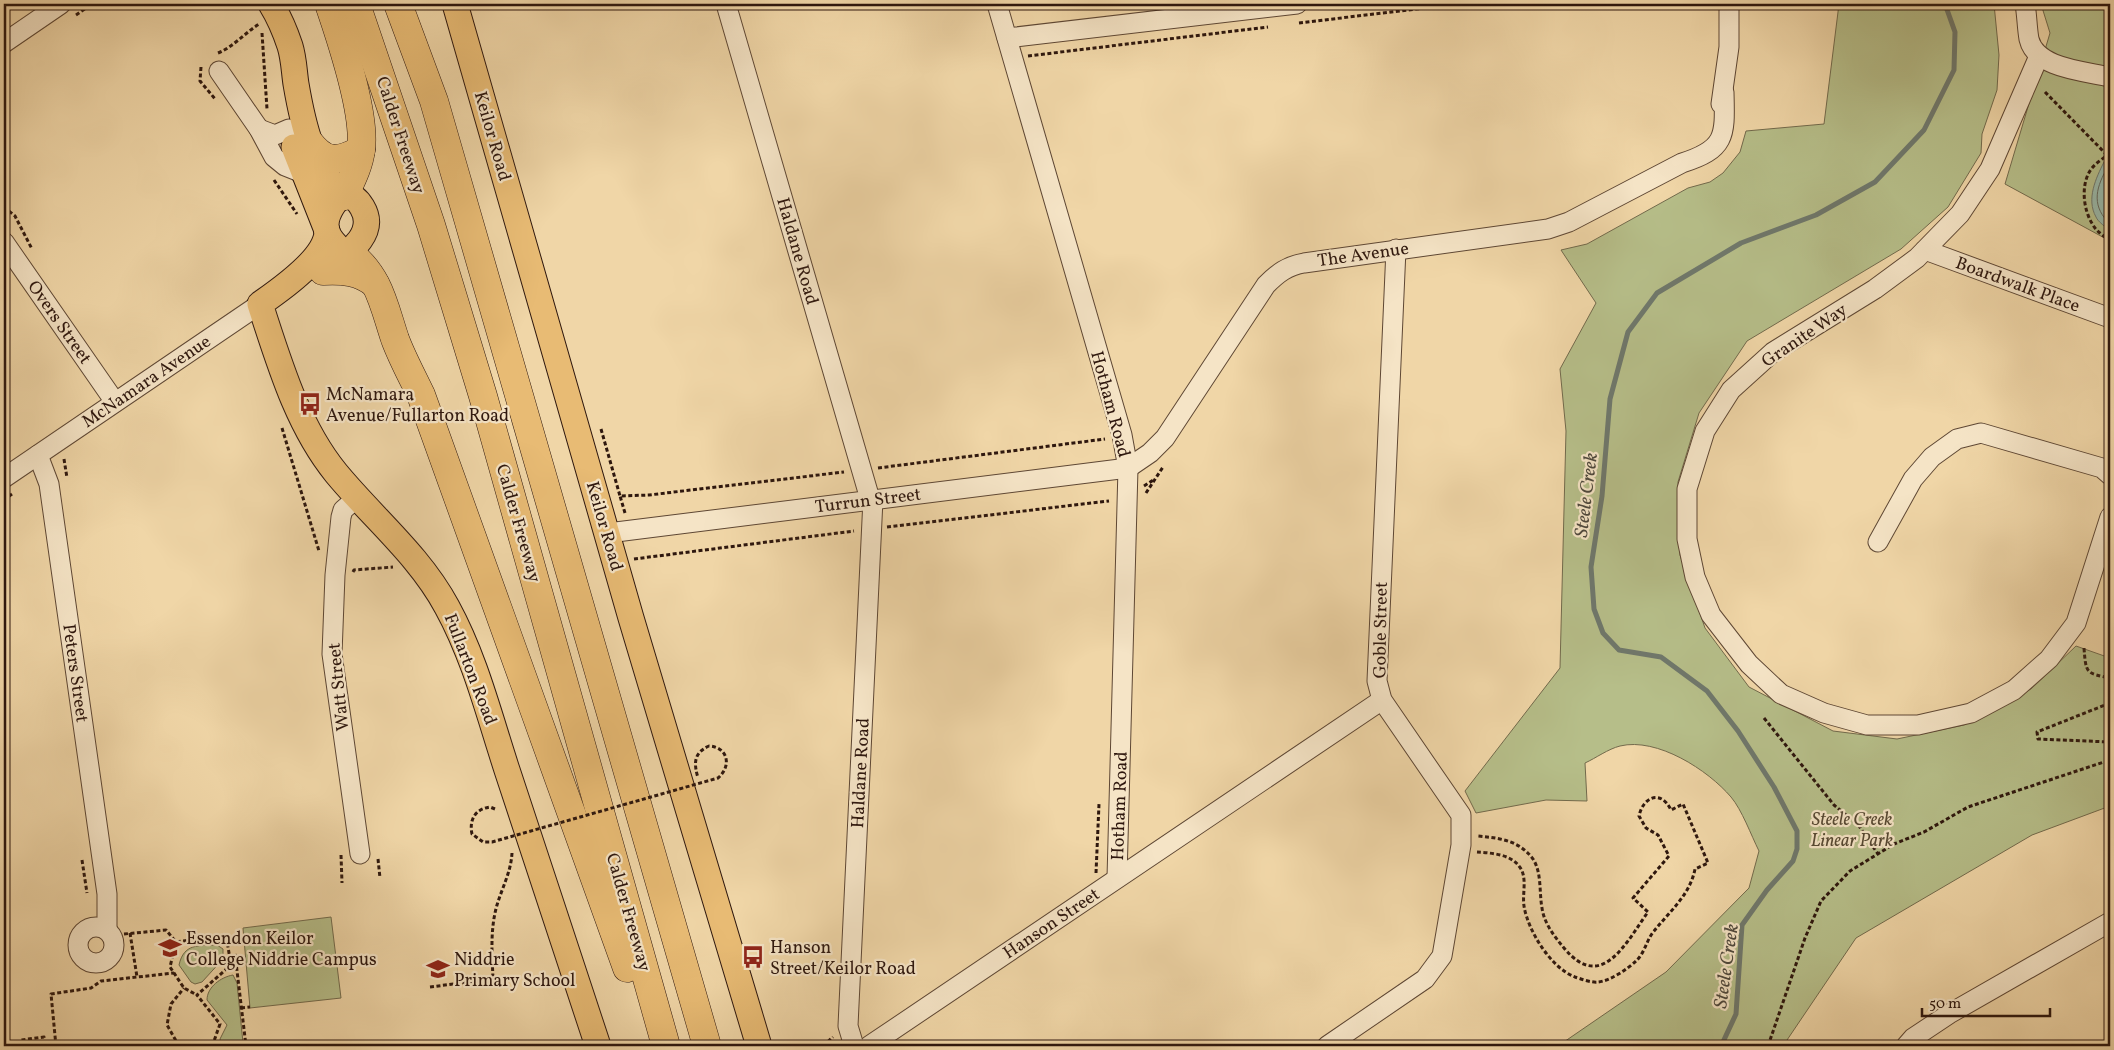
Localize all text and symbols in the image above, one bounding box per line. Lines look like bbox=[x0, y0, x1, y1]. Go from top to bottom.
street label: Calder Freeway bbox=[369, 74, 430, 198]
street label: Keilor Road bbox=[467, 89, 516, 184]
street label: Haldane Road bbox=[769, 195, 824, 308]
street label: The Avenue bbox=[1316, 237, 1410, 274]
street label: Boardwalk Place bbox=[1952, 251, 2083, 319]
street label: Overs Street bbox=[21, 276, 97, 370]
street label: Granite Way bbox=[1757, 298, 1853, 374]
street label: McNamara Avenue bbox=[77, 330, 216, 435]
street label: Hotham Road bbox=[1083, 348, 1136, 460]
place label: McNamara Avenue/Fullarton Road bbox=[326, 383, 509, 429]
bus stop icon: McNamara Avenue/Fullarton Road bbox=[297, 391, 323, 417]
water label: Steele Creek bbox=[1569, 451, 1605, 539]
street label: Calder Freeway bbox=[489, 461, 546, 586]
street label: Keilor Road bbox=[579, 479, 628, 574]
street label: Turrun Street bbox=[814, 483, 923, 520]
street label: Goble Street bbox=[1368, 581, 1395, 679]
street label: Fullarton Road bbox=[437, 610, 502, 729]
street label: Peters Street bbox=[55, 622, 94, 724]
street label: Watt Street bbox=[322, 641, 357, 732]
street label: Haldane Road bbox=[846, 717, 877, 829]
street label: Hotham Road bbox=[1106, 751, 1135, 861]
park label: Steele Creek Linear Park bbox=[1811, 808, 1893, 854]
street label: Calder Freeway bbox=[599, 850, 656, 975]
street label: Hanson Street bbox=[998, 883, 1105, 966]
water label: Steele Creek bbox=[1708, 922, 1746, 1010]
place label: Essendon Keilor College Niddrie Campus bbox=[186, 927, 377, 973]
school or university icon: Essendon Keilor College Niddrie Campus bbox=[157, 935, 183, 961]
place label: Hanson Street/Keilor Road bbox=[770, 936, 916, 982]
bus stop icon: Hanson Street/Keilor Road bbox=[740, 944, 766, 970]
place label: Niddrie Primary School bbox=[454, 948, 575, 994]
school or university icon: Niddrie Primary School bbox=[425, 956, 451, 982]
scale bar bbox=[1922, 985, 2049, 1017]
text: 50 m bbox=[1929, 994, 1961, 1015]

